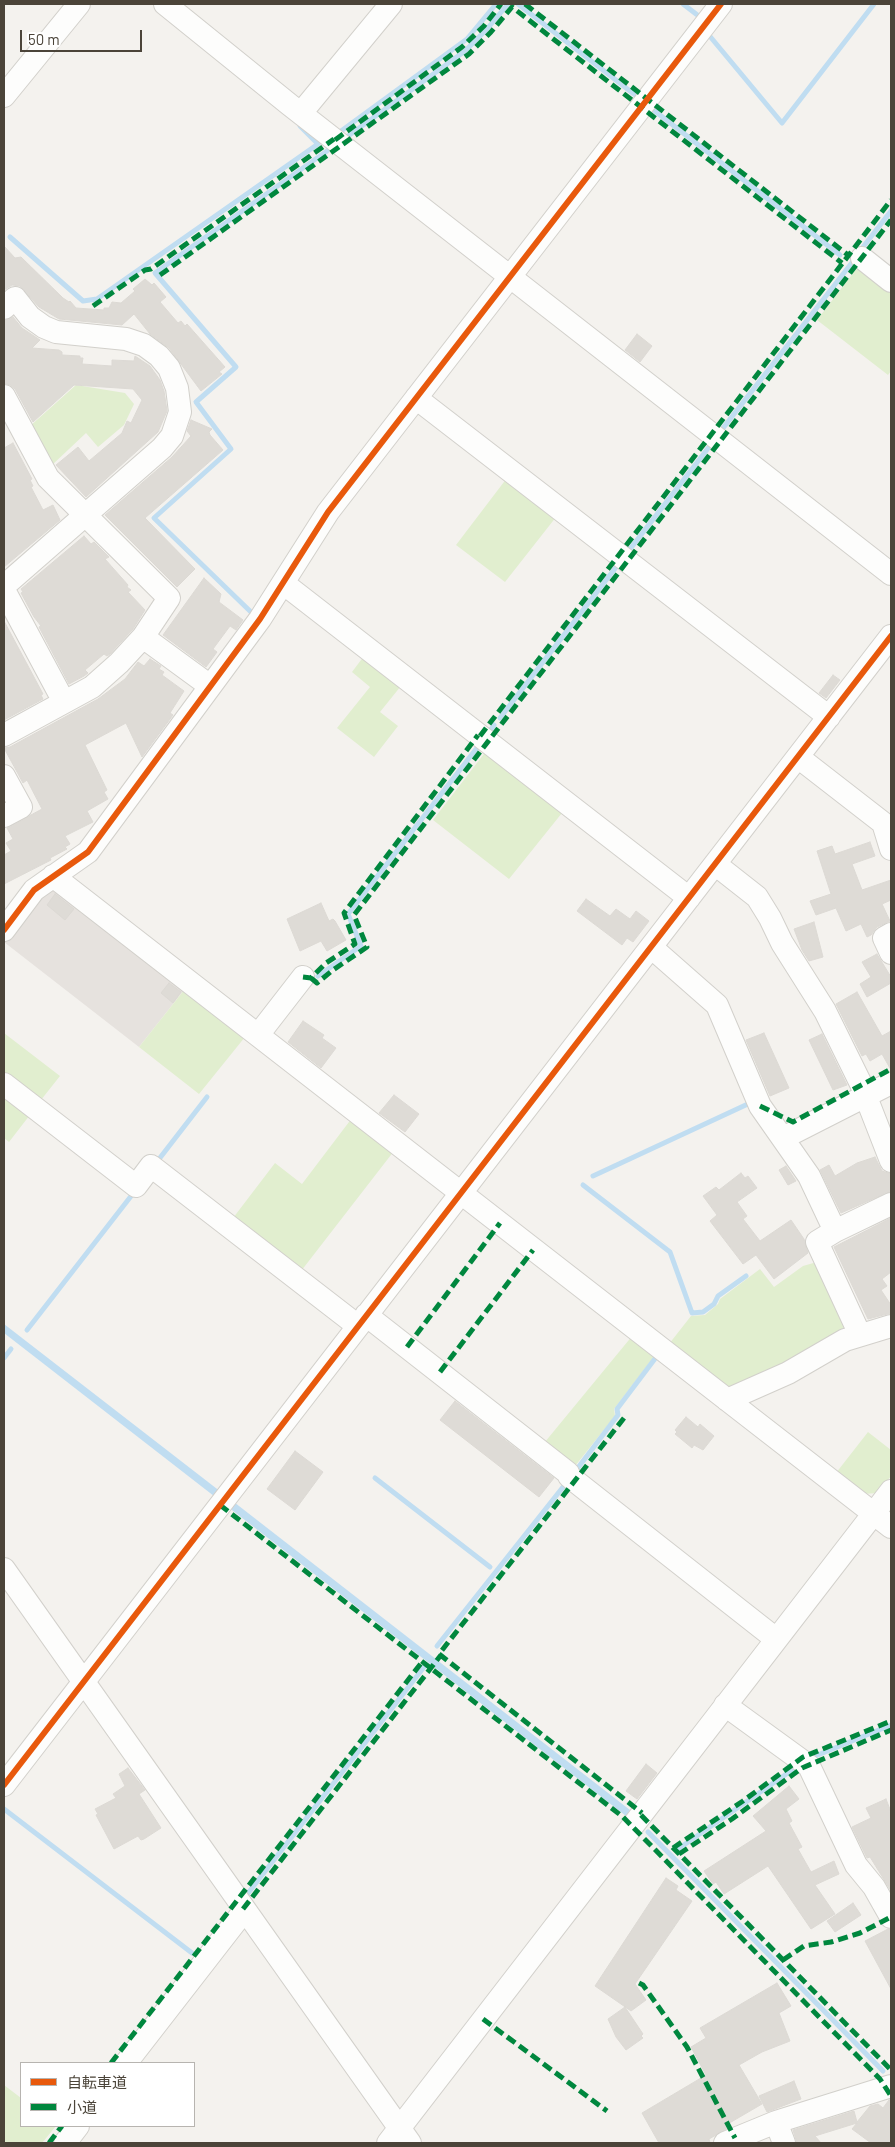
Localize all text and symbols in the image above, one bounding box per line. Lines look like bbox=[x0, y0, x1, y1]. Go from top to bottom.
scale bar bbox=[22, 20, 145, 52]
text: 50 m bbox=[28, 30, 60, 48]
legend bbox=[20, 2062, 195, 2127]
text: 自転車道 bbox=[67, 2073, 127, 2091]
text: 小道 bbox=[67, 2098, 97, 2116]

